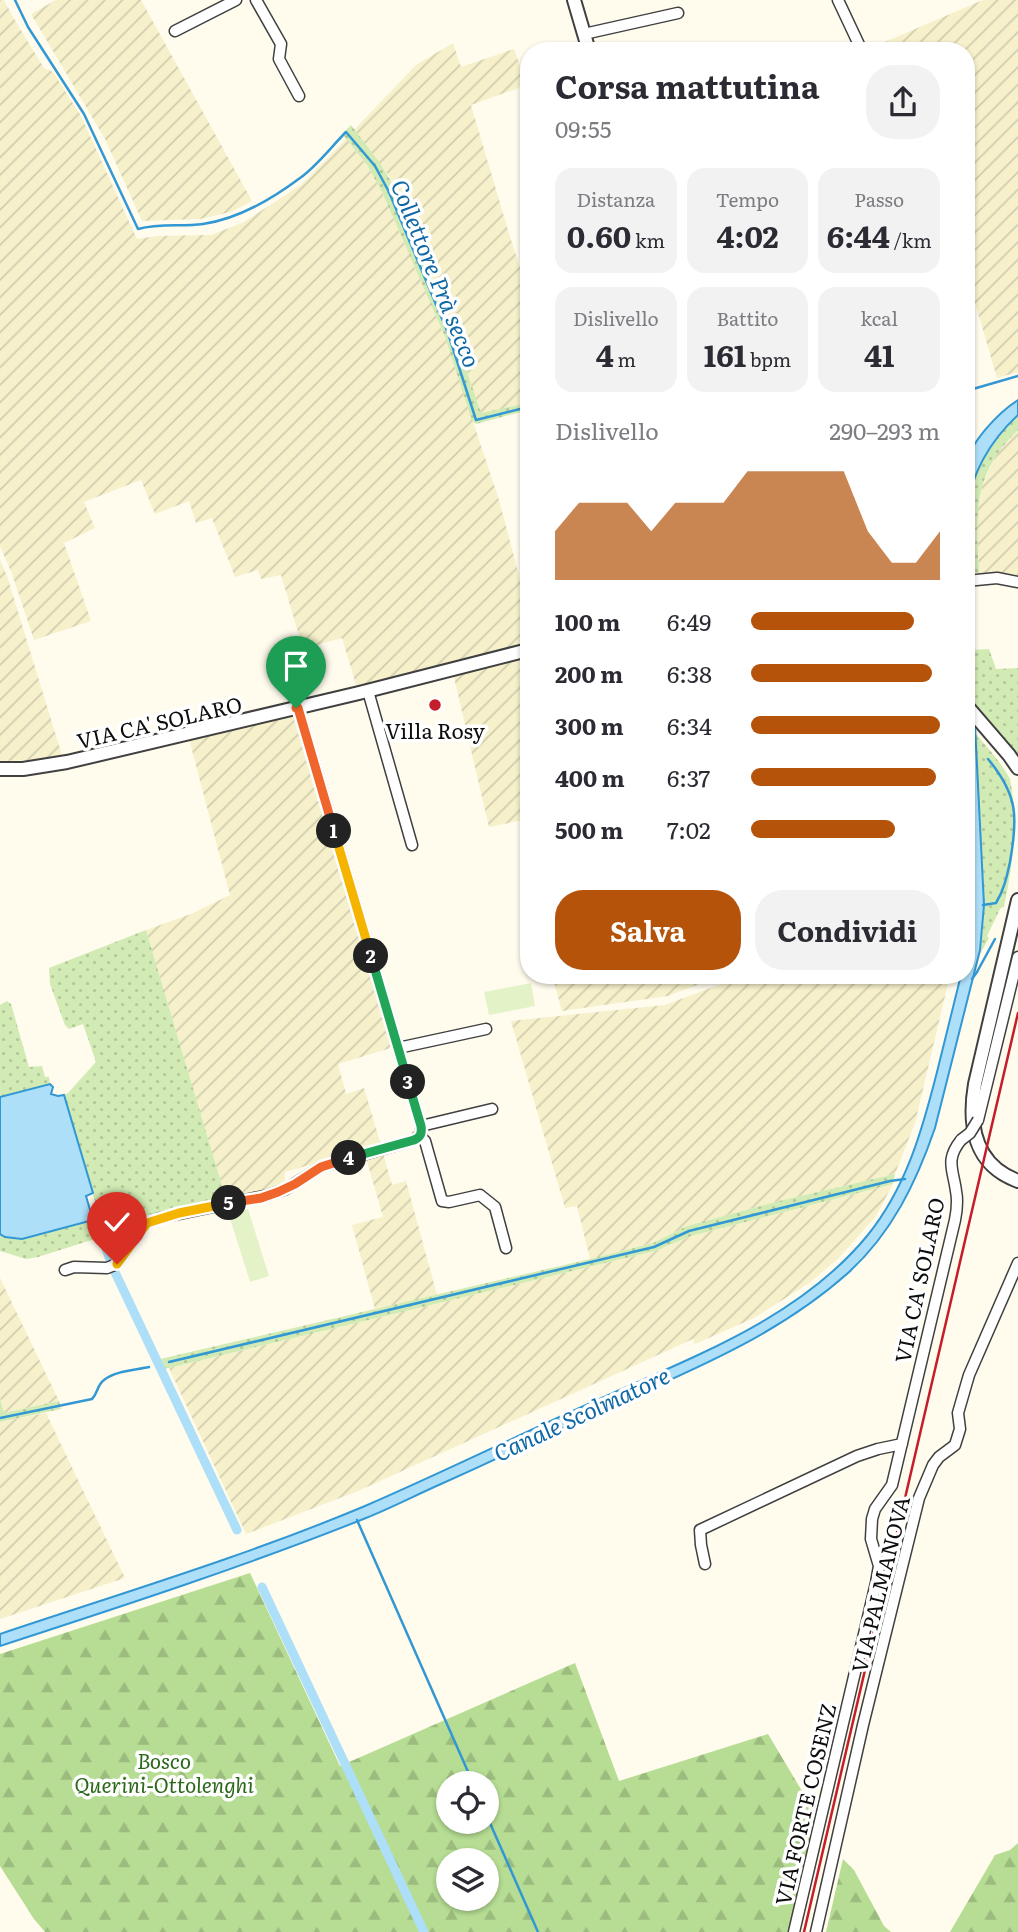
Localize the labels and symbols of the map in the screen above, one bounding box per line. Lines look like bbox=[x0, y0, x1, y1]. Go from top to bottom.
water label: Collettore Prà secco bbox=[384, 174, 490, 372]
pin bbox=[266, 636, 326, 708]
street label: VIA CA' SOLARO bbox=[73, 687, 245, 755]
marker: Villa Rosy bbox=[427, 697, 443, 713]
place label: Villa Rosy bbox=[385, 714, 486, 745]
pin: 1 bbox=[316, 814, 352, 848]
pin: 2 bbox=[354, 939, 388, 974]
pin: 3 bbox=[390, 1064, 426, 1100]
pin: 4 bbox=[332, 1140, 366, 1176]
pin: 5 bbox=[212, 1186, 246, 1220]
pin bbox=[87, 1192, 147, 1264]
street label: VIA CA' SOLARO bbox=[885, 1194, 951, 1366]
water label: Canale Scolmatore bbox=[487, 1357, 675, 1469]
street label: VIA PALMANOVA bbox=[842, 1492, 916, 1676]
street label: VIA FORTE COSENZ bbox=[766, 1700, 842, 1908]
park label: Bosco Querini-Ottolenghi bbox=[74, 1744, 255, 1799]

